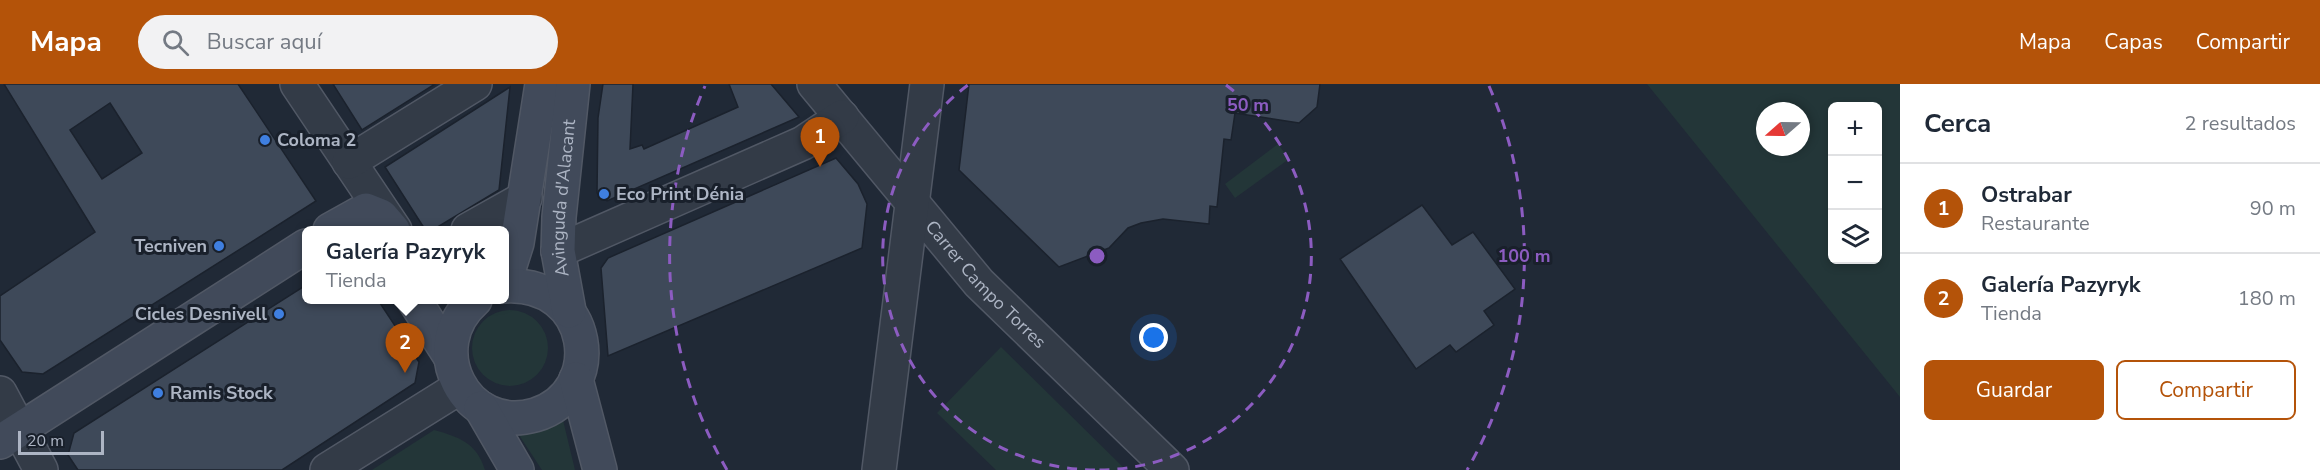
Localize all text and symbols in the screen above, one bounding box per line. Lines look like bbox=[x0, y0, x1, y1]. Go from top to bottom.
search box bbox=[138, 15, 558, 69]
text: Mapa bbox=[30, 23, 102, 61]
icon: search bbox=[159, 26, 192, 59]
text: Buscar aquí bbox=[207, 27, 322, 57]
text: Mapa bbox=[2019, 28, 2071, 56]
text: Capas bbox=[2104, 28, 2163, 56]
text: Compartir bbox=[2196, 28, 2290, 56]
text: 50 m bbox=[1227, 93, 1269, 117]
north arrow bbox=[1756, 102, 1810, 156]
map controls bbox=[1828, 102, 1882, 264]
button: + bbox=[1828, 102, 1882, 156]
text: Cerca bbox=[1924, 106, 1991, 141]
text: 2 resultados bbox=[2185, 110, 2296, 137]
street label: Avinguda d'Alacant bbox=[546, 117, 581, 279]
pin: 1 bbox=[800, 118, 840, 167]
place label: Coloma 2 bbox=[277, 128, 356, 152]
marker: Coloma 2 bbox=[258, 133, 272, 147]
button: − bbox=[1828, 156, 1882, 210]
text: Ostrabar bbox=[1981, 180, 2072, 210]
place label: Eco Print Dénia bbox=[616, 182, 744, 206]
marker: Eco Print Dénia bbox=[597, 187, 611, 201]
text: 1 bbox=[1938, 195, 1950, 222]
text: 90 m bbox=[2250, 195, 2296, 222]
button: layers bbox=[1828, 210, 1882, 264]
text: Restaurante bbox=[1981, 210, 2090, 237]
street label: Carrer Campo Torres bbox=[920, 215, 1051, 354]
popup bbox=[302, 226, 509, 304]
place label: Tecniven bbox=[134, 234, 207, 258]
text: Galería Pazyryk bbox=[326, 237, 485, 267]
marker: Tecniven bbox=[212, 239, 226, 253]
text: 100 m bbox=[1497, 244, 1551, 268]
centre of rings bbox=[1087, 246, 1107, 266]
text: Tienda bbox=[326, 267, 387, 294]
text: Galería Pazyryk bbox=[1981, 270, 2141, 300]
text: 2 bbox=[1938, 285, 1950, 312]
text: 180 m bbox=[2238, 285, 2296, 312]
text: Tienda bbox=[1981, 300, 2042, 327]
place label: Cicles Desnivell bbox=[135, 302, 267, 326]
marker: Cicles Desnivell bbox=[272, 307, 286, 321]
your location bbox=[1139, 323, 1168, 352]
pin: 2 bbox=[386, 324, 424, 373]
button: Guardar bbox=[1924, 360, 2104, 420]
button: Compartir bbox=[2116, 360, 2296, 420]
place label: Ramis Stock bbox=[170, 381, 273, 405]
marker: Ramis Stock bbox=[151, 386, 165, 400]
scale bar bbox=[18, 428, 104, 456]
text: 20 m bbox=[27, 430, 64, 452]

